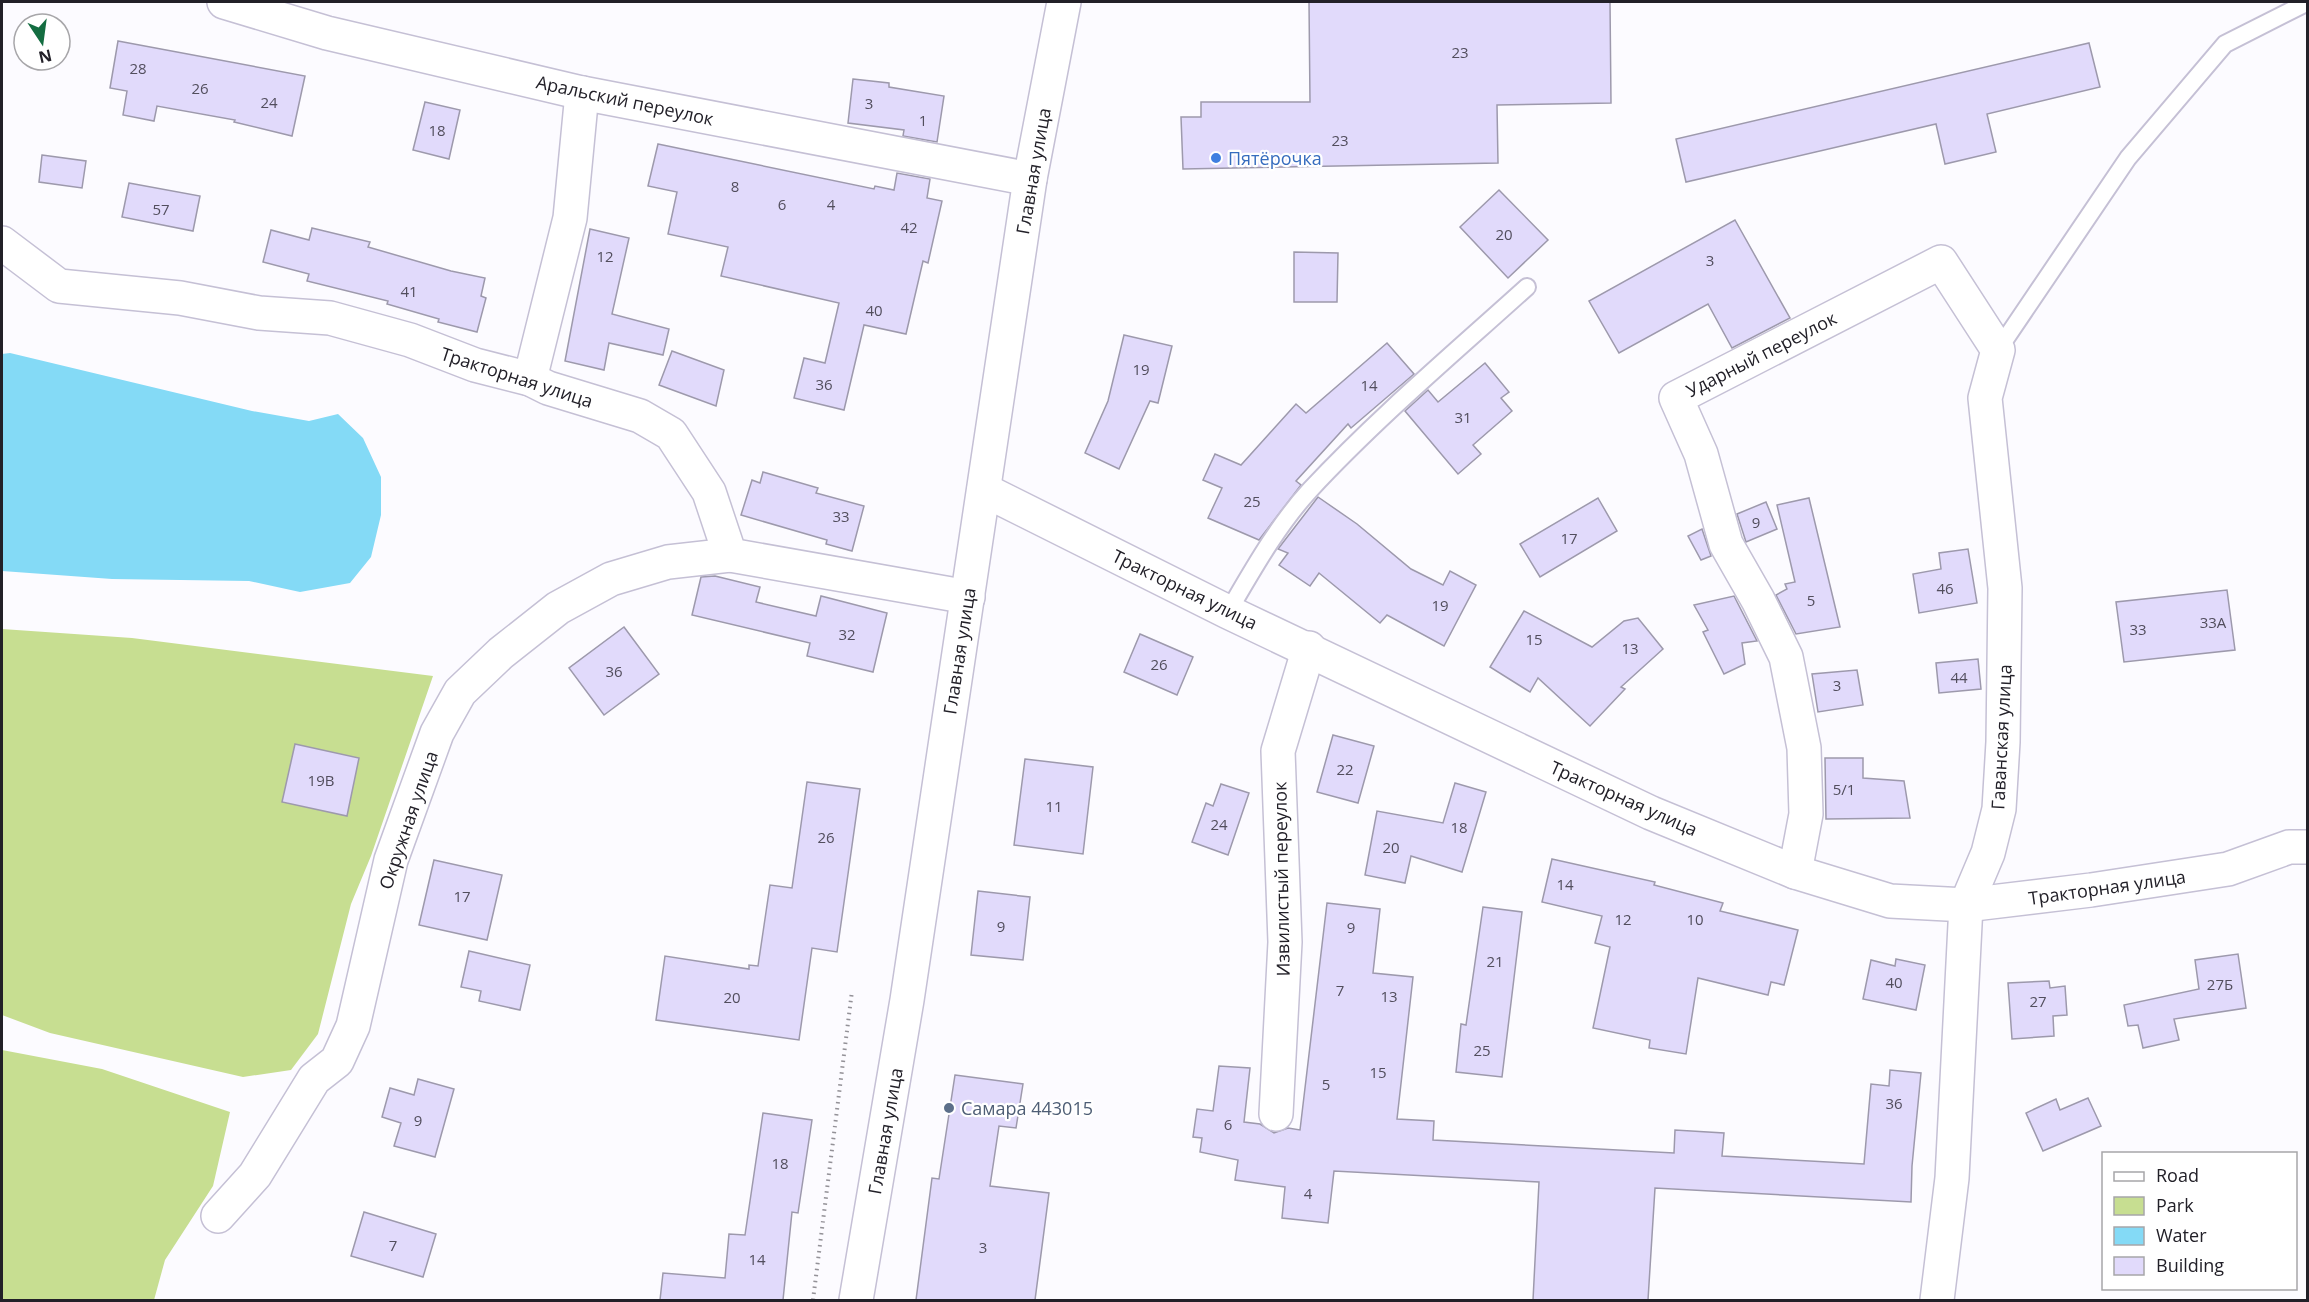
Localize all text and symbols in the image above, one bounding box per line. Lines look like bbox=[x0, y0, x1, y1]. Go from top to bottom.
north arrow bbox=[12, 12, 72, 72]
house number: 23 bbox=[1451, 42, 1469, 62]
text: N bbox=[37, 44, 54, 69]
house number: 28 bbox=[129, 58, 147, 78]
street label: Аральский переулок bbox=[534, 69, 717, 131]
house number: 26 bbox=[191, 78, 209, 98]
house number: 24 bbox=[260, 92, 278, 112]
house number: 3 bbox=[865, 93, 873, 113]
street label: Главная улица bbox=[1010, 106, 1056, 236]
house number: 1 bbox=[919, 110, 927, 130]
house number: 18 bbox=[428, 120, 446, 140]
house number: 23 bbox=[1331, 130, 1349, 150]
place label: Пятёрочка bbox=[1228, 146, 1322, 170]
marker: Пятёрочка bbox=[1209, 151, 1223, 165]
house number: 8 bbox=[731, 176, 739, 196]
house number: 6 bbox=[778, 194, 786, 214]
house number: 4 bbox=[827, 194, 836, 214]
house number: 57 bbox=[152, 199, 170, 219]
house number: 42 bbox=[900, 217, 918, 237]
house number: 20 bbox=[1495, 224, 1513, 244]
house number: 12 bbox=[596, 246, 614, 266]
house number: 3 bbox=[1706, 250, 1714, 270]
house number: 41 bbox=[400, 281, 418, 301]
house number: 40 bbox=[865, 300, 883, 320]
street label: Ударный переулок bbox=[1682, 305, 1841, 402]
street label: Тракторная улица bbox=[438, 341, 596, 413]
house number: 19 bbox=[1132, 359, 1150, 379]
house number: 36 bbox=[815, 374, 833, 394]
house number: 14 bbox=[1360, 375, 1378, 395]
house number: 31 bbox=[1454, 407, 1472, 427]
house number: 25 bbox=[1243, 491, 1261, 511]
house number: 33 bbox=[832, 506, 850, 526]
house number: 9 bbox=[1752, 512, 1760, 532]
house number: 17 bbox=[1560, 528, 1578, 548]
street label: Тракторная улица bbox=[1108, 543, 1262, 635]
house number: 46 bbox=[1936, 578, 1954, 598]
street label: Главная улица bbox=[937, 586, 981, 716]
house number: 5 bbox=[1807, 590, 1815, 610]
house number: 19 bbox=[1431, 595, 1449, 615]
house number: 33А bbox=[2200, 612, 2227, 632]
house number: 33 bbox=[2129, 619, 2147, 639]
house number: 32 bbox=[838, 624, 856, 644]
house number: 15 bbox=[1525, 629, 1543, 649]
house number: 13 bbox=[1621, 638, 1639, 658]
house number: 26 bbox=[1150, 654, 1168, 674]
house number: 36 bbox=[605, 661, 623, 681]
street label: Гаванская улица bbox=[1985, 664, 2017, 810]
house number: 44 bbox=[1950, 667, 1968, 687]
house number: 3 bbox=[1833, 675, 1841, 695]
street label: Окружная улица bbox=[373, 748, 443, 892]
street label: Тракторная улица bbox=[1547, 755, 1701, 841]
house number: 22 bbox=[1336, 759, 1354, 779]
house number: 19В bbox=[308, 770, 334, 790]
house number: 5/1 bbox=[1833, 779, 1855, 799]
street label: Извилистый переулок bbox=[1267, 781, 1295, 977]
house number: 11 bbox=[1045, 796, 1063, 816]
house number: 24 bbox=[1210, 814, 1228, 834]
house number: 18 bbox=[1450, 817, 1468, 837]
house number: 26 bbox=[817, 827, 835, 847]
house number: 20 bbox=[1382, 837, 1400, 857]
street label: Тракторная улица bbox=[2027, 864, 2187, 910]
house number: 14 bbox=[1556, 874, 1574, 894]
house number: 17 bbox=[453, 886, 471, 906]
house number: 12 bbox=[1614, 909, 1632, 929]
house number: 10 bbox=[1686, 909, 1704, 929]
house number: 9 bbox=[997, 916, 1005, 936]
house number: 9 bbox=[1347, 917, 1355, 937]
house number: 21 bbox=[1486, 951, 1504, 971]
house number: 40 bbox=[1885, 972, 1903, 992]
house number: 27Б bbox=[2207, 974, 2233, 994]
house number: 7 bbox=[1336, 980, 1344, 1000]
house number: 13 bbox=[1380, 986, 1398, 1006]
house number: 20 bbox=[723, 987, 741, 1007]
house number: 27 bbox=[2029, 991, 2047, 1011]
house number: 25 bbox=[1473, 1040, 1491, 1060]
house number: 15 bbox=[1369, 1062, 1387, 1082]
street label: Главная улица bbox=[862, 1066, 908, 1196]
house number: 5 bbox=[1322, 1074, 1330, 1094]
house number: 36 bbox=[1885, 1093, 1903, 1113]
place label: Самара 443015 bbox=[961, 1096, 1093, 1120]
marker: Самара 443015 bbox=[942, 1101, 956, 1115]
house number: 9 bbox=[414, 1110, 422, 1130]
house number: 6 bbox=[1224, 1114, 1232, 1134]
legend bbox=[2102, 1152, 2297, 1290]
house number: 18 bbox=[771, 1153, 789, 1173]
text: Road bbox=[2156, 1163, 2199, 1187]
house number: 4 bbox=[1304, 1183, 1313, 1203]
text: Park bbox=[2156, 1193, 2194, 1217]
text: Water bbox=[2156, 1223, 2207, 1247]
house number: 7 bbox=[389, 1235, 397, 1255]
house number: 3 bbox=[979, 1237, 987, 1257]
house number: 14 bbox=[748, 1249, 766, 1269]
text: Building bbox=[2156, 1253, 2224, 1277]

